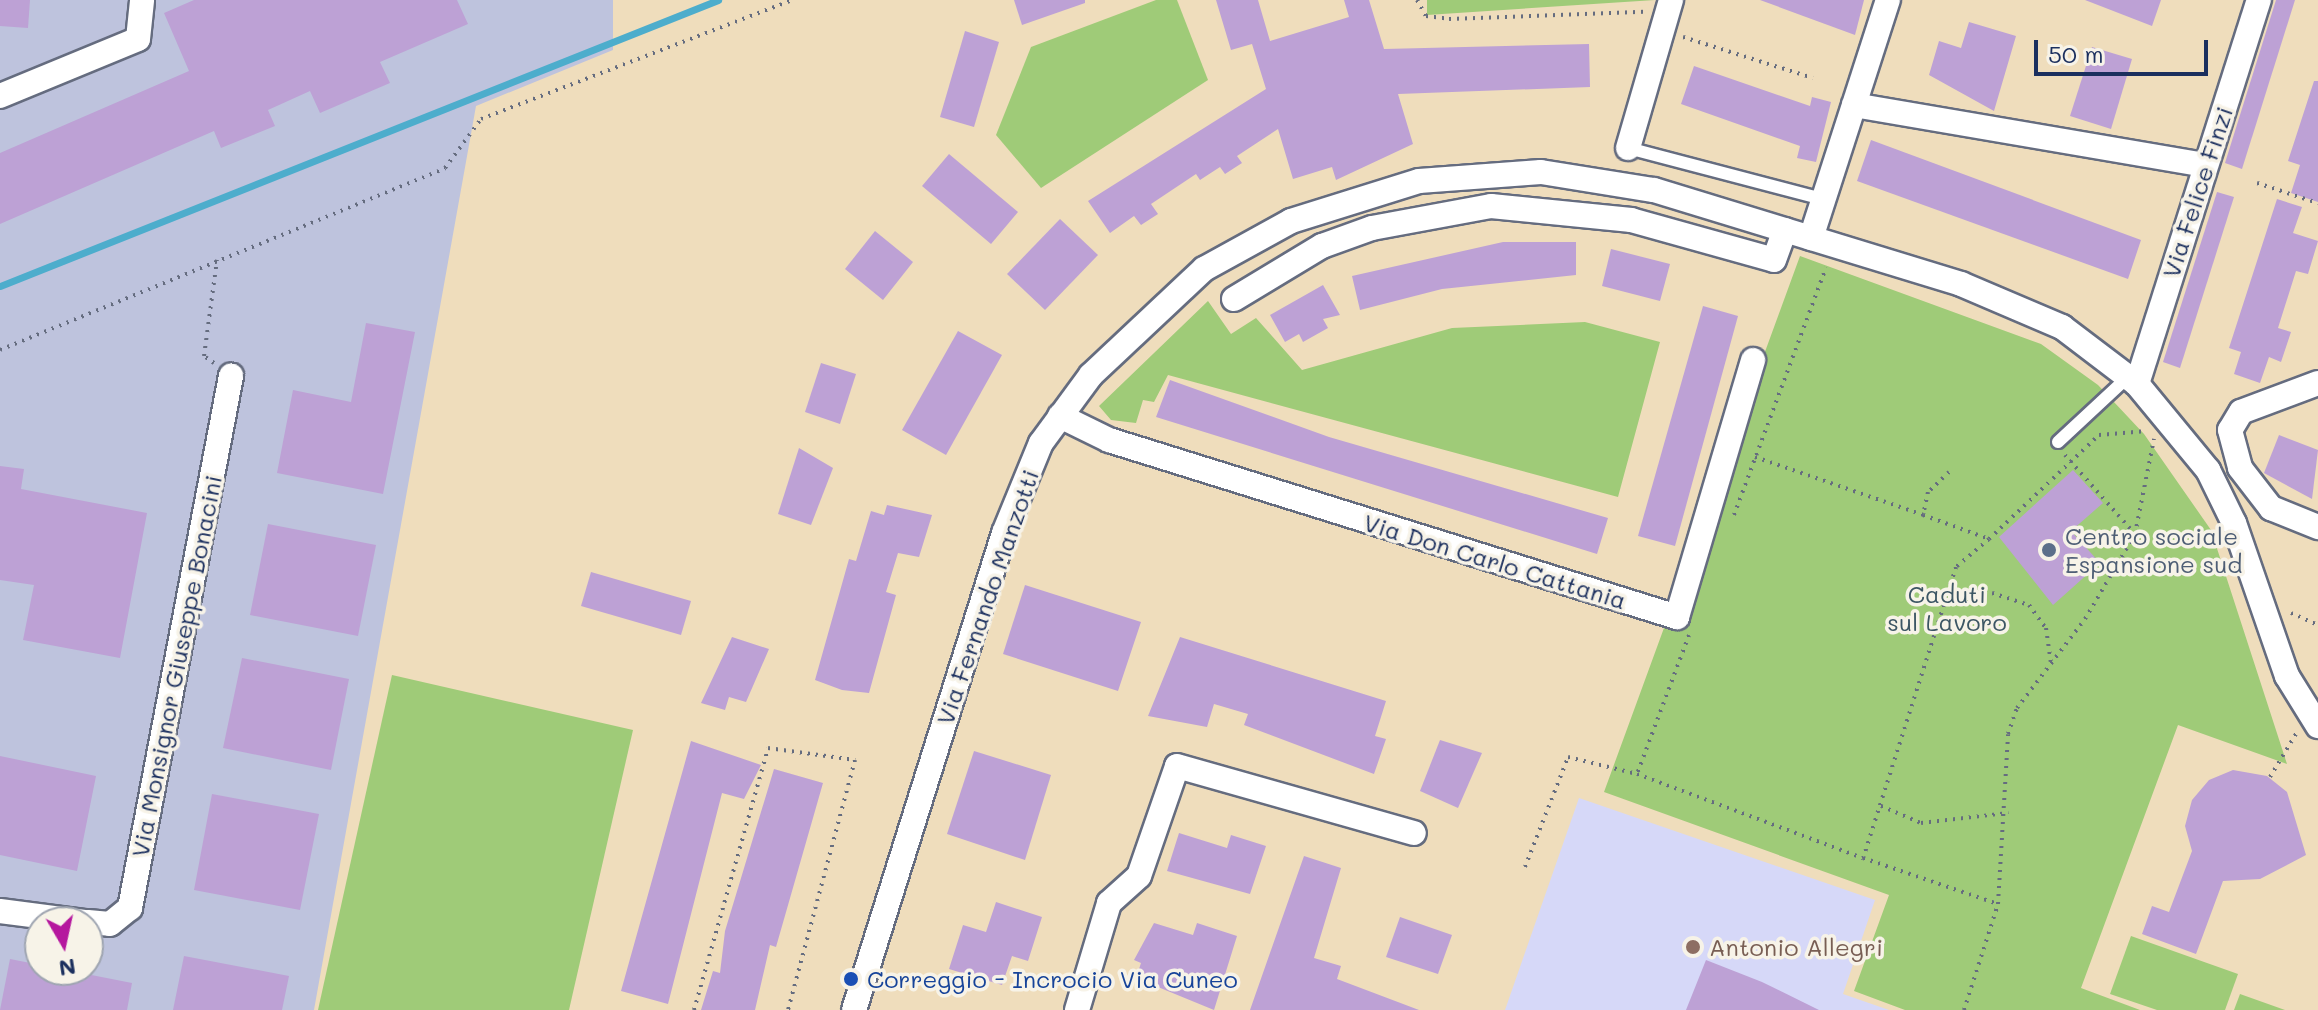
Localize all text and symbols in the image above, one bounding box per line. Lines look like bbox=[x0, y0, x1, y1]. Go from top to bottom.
scale bar bbox=[2038, 24, 2212, 74]
text: 50 m bbox=[2048, 38, 2104, 69]
street label: Via Felice Finzi bbox=[2156, 103, 2238, 281]
street label: Via Fernando Manzotti bbox=[930, 466, 1044, 728]
street label: Via Monsignor Giuseppe Bonacini bbox=[125, 472, 227, 860]
street label: Via Don Carlo Cattania bbox=[1360, 507, 1630, 615]
place label: Centro sociale Espansione sud bbox=[2065, 522, 2243, 578]
marker: Centro sociale Espansione sud bbox=[2040, 541, 2058, 559]
park label: Caduti sul Lavoro bbox=[1887, 580, 2007, 636]
north arrow bbox=[24, 906, 104, 986]
place label: Antonio Allegri bbox=[1709, 933, 1883, 961]
marker: Antonio Allegri bbox=[1684, 938, 1702, 956]
text: N bbox=[57, 953, 78, 984]
place label: Correggio - Incrocio Via Cuneo bbox=[867, 965, 1238, 993]
marker: Correggio - Incrocio Via Cuneo bbox=[842, 970, 860, 988]

